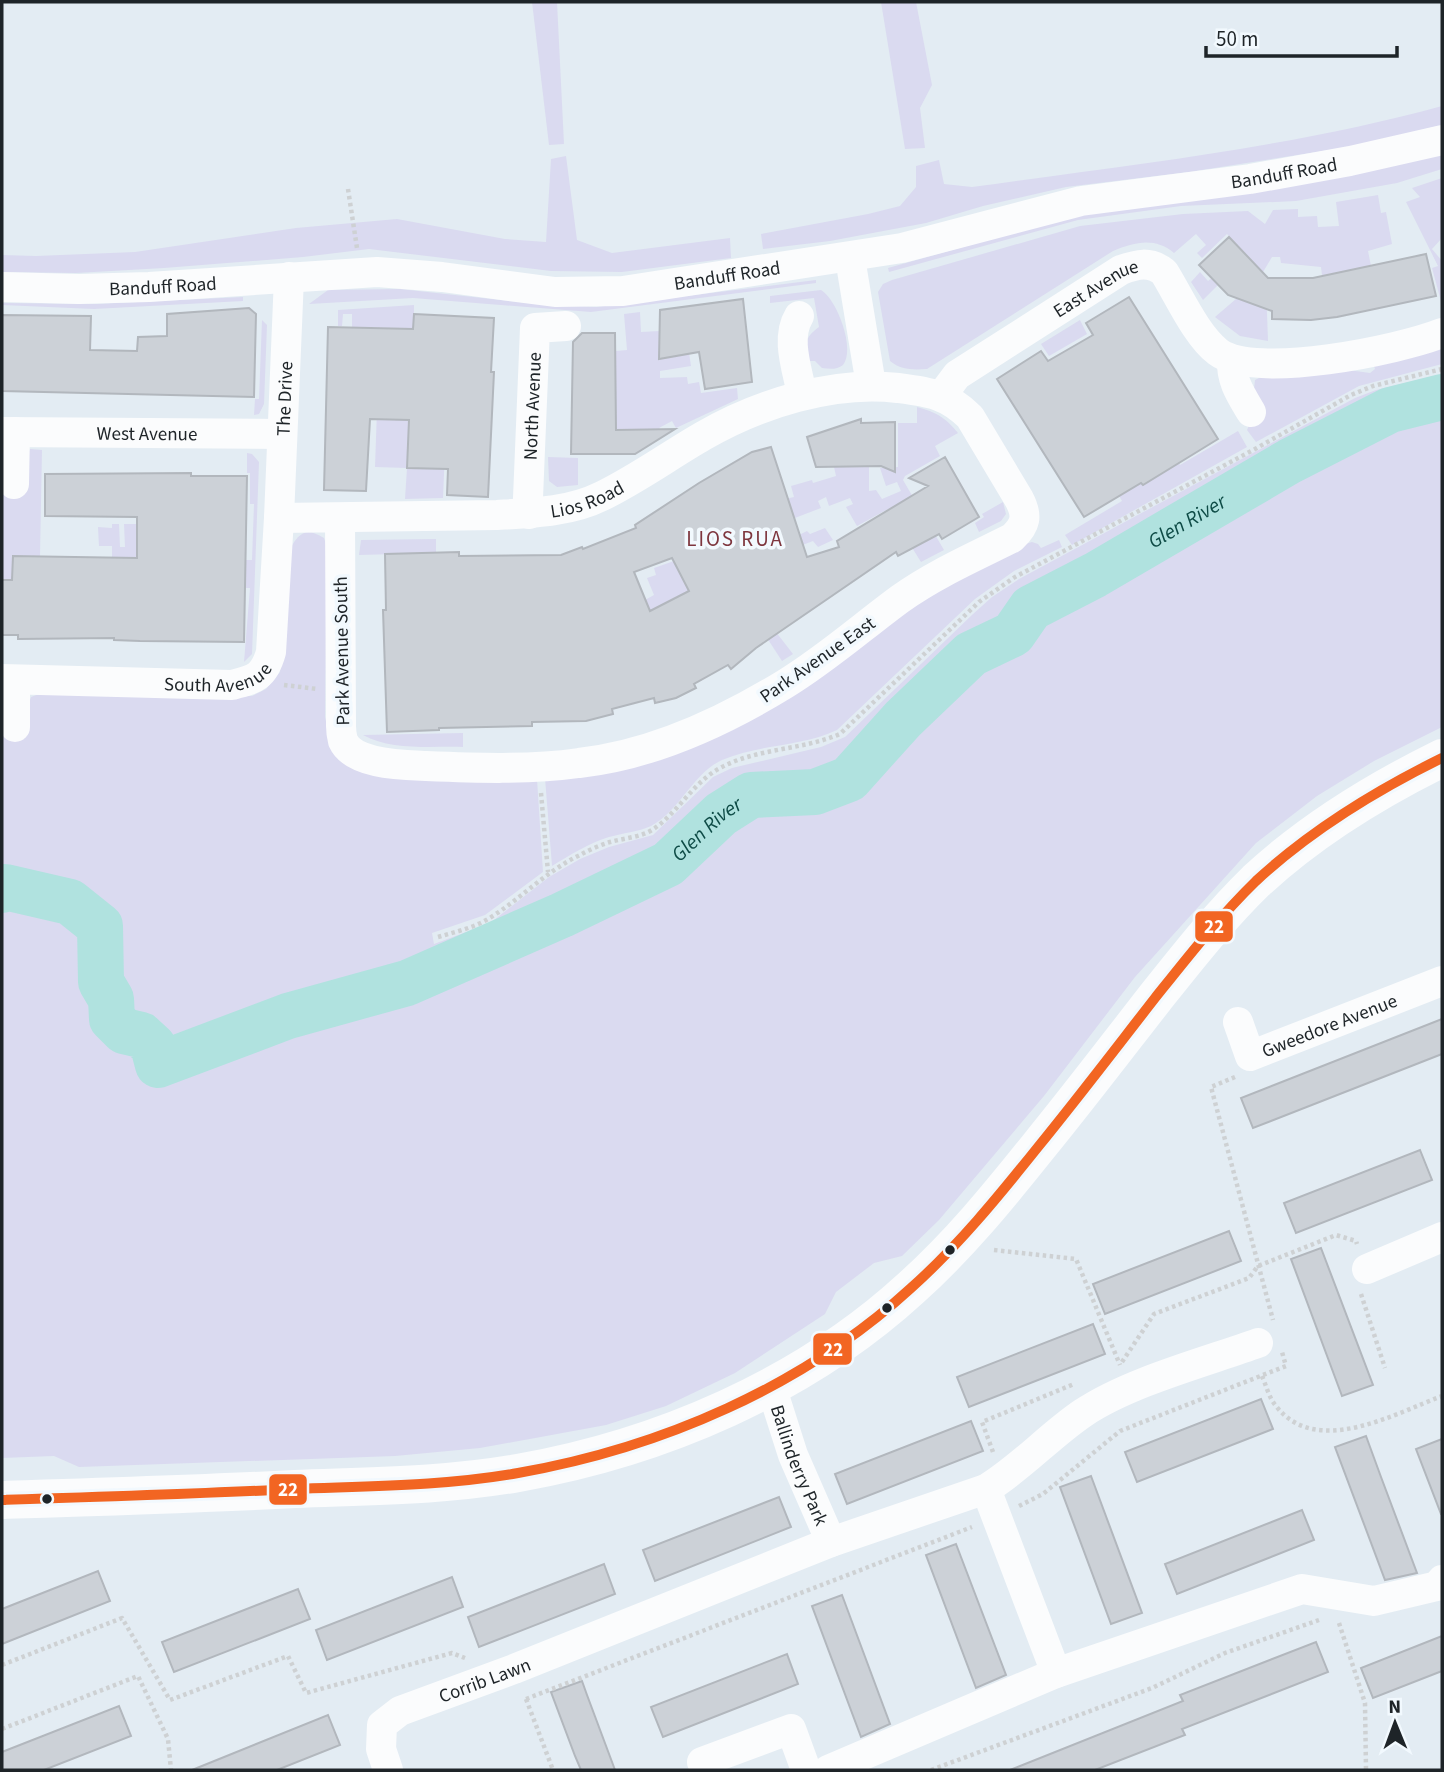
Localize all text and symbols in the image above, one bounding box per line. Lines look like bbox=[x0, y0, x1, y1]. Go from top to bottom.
scale bar bbox=[1206, 14, 1397, 58]
text: 50 m bbox=[1216, 24, 1258, 54]
street label: Banduff Road bbox=[1229, 152, 1340, 196]
street label: East Avenue bbox=[1048, 253, 1141, 325]
street label: Banduff Road bbox=[672, 255, 783, 298]
street label: Banduff Road bbox=[109, 271, 218, 303]
street label: North Avenue bbox=[518, 351, 549, 461]
street label: The Drive bbox=[270, 360, 301, 437]
street label: West Avenue bbox=[96, 421, 198, 448]
street label: Lios Road bbox=[549, 475, 629, 526]
water label: Glen River bbox=[1142, 486, 1232, 556]
district label: LIOS RUA bbox=[686, 524, 784, 554]
street label: Park Avenue South bbox=[328, 576, 357, 726]
street label: Park Avenue East bbox=[755, 610, 881, 710]
street label: South Avenue bbox=[164, 658, 279, 700]
water label: Glen River bbox=[664, 789, 749, 869]
line badge: 22 bbox=[1194, 910, 1234, 943]
text: 22 bbox=[1204, 914, 1224, 941]
street label: Gweedore Avenue bbox=[1258, 988, 1401, 1065]
unlabelled marker bbox=[943, 1243, 957, 1257]
unlabelled marker bbox=[880, 1301, 894, 1315]
line badge: 22 bbox=[812, 1332, 853, 1366]
text: 22 bbox=[823, 1337, 843, 1364]
street label: Ballinderry Park bbox=[763, 1402, 834, 1531]
line badge: 22 bbox=[268, 1473, 308, 1506]
text: 22 bbox=[278, 1477, 298, 1504]
unlabelled marker bbox=[40, 1492, 54, 1506]
street label: Corrib Lawn bbox=[435, 1652, 535, 1711]
north arrow bbox=[1360, 1688, 1430, 1758]
text: N bbox=[1388, 1694, 1401, 1721]

